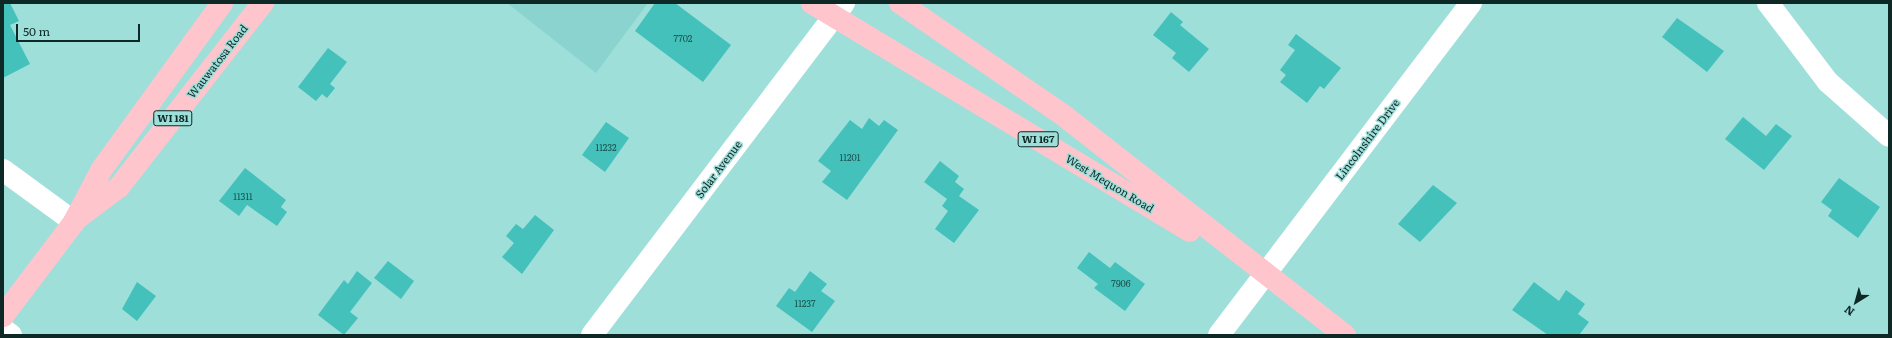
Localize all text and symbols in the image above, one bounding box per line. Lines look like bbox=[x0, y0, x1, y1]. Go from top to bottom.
scale bar bbox=[18, 16, 142, 42]
text: 50 m bbox=[23, 22, 50, 40]
street label: Wauwatosa Road bbox=[184, 22, 250, 100]
house number: 7702 bbox=[674, 33, 692, 43]
street label: Lincolnshire Drive bbox=[1332, 96, 1402, 182]
road number: WI 181 bbox=[153, 110, 193, 126]
road number: WI 167 bbox=[1017, 131, 1059, 147]
street label: Solar Avenue bbox=[692, 138, 744, 200]
house number: 11232 bbox=[595, 142, 617, 152]
street label: West Mequon Road bbox=[1064, 151, 1156, 215]
house number: 11201 bbox=[840, 152, 860, 162]
house number: 11311 bbox=[233, 191, 253, 201]
house number: 7906 bbox=[1111, 278, 1131, 288]
north arrow bbox=[1836, 282, 1876, 322]
house number: 11237 bbox=[794, 298, 816, 308]
text: N bbox=[1840, 302, 1857, 321]

